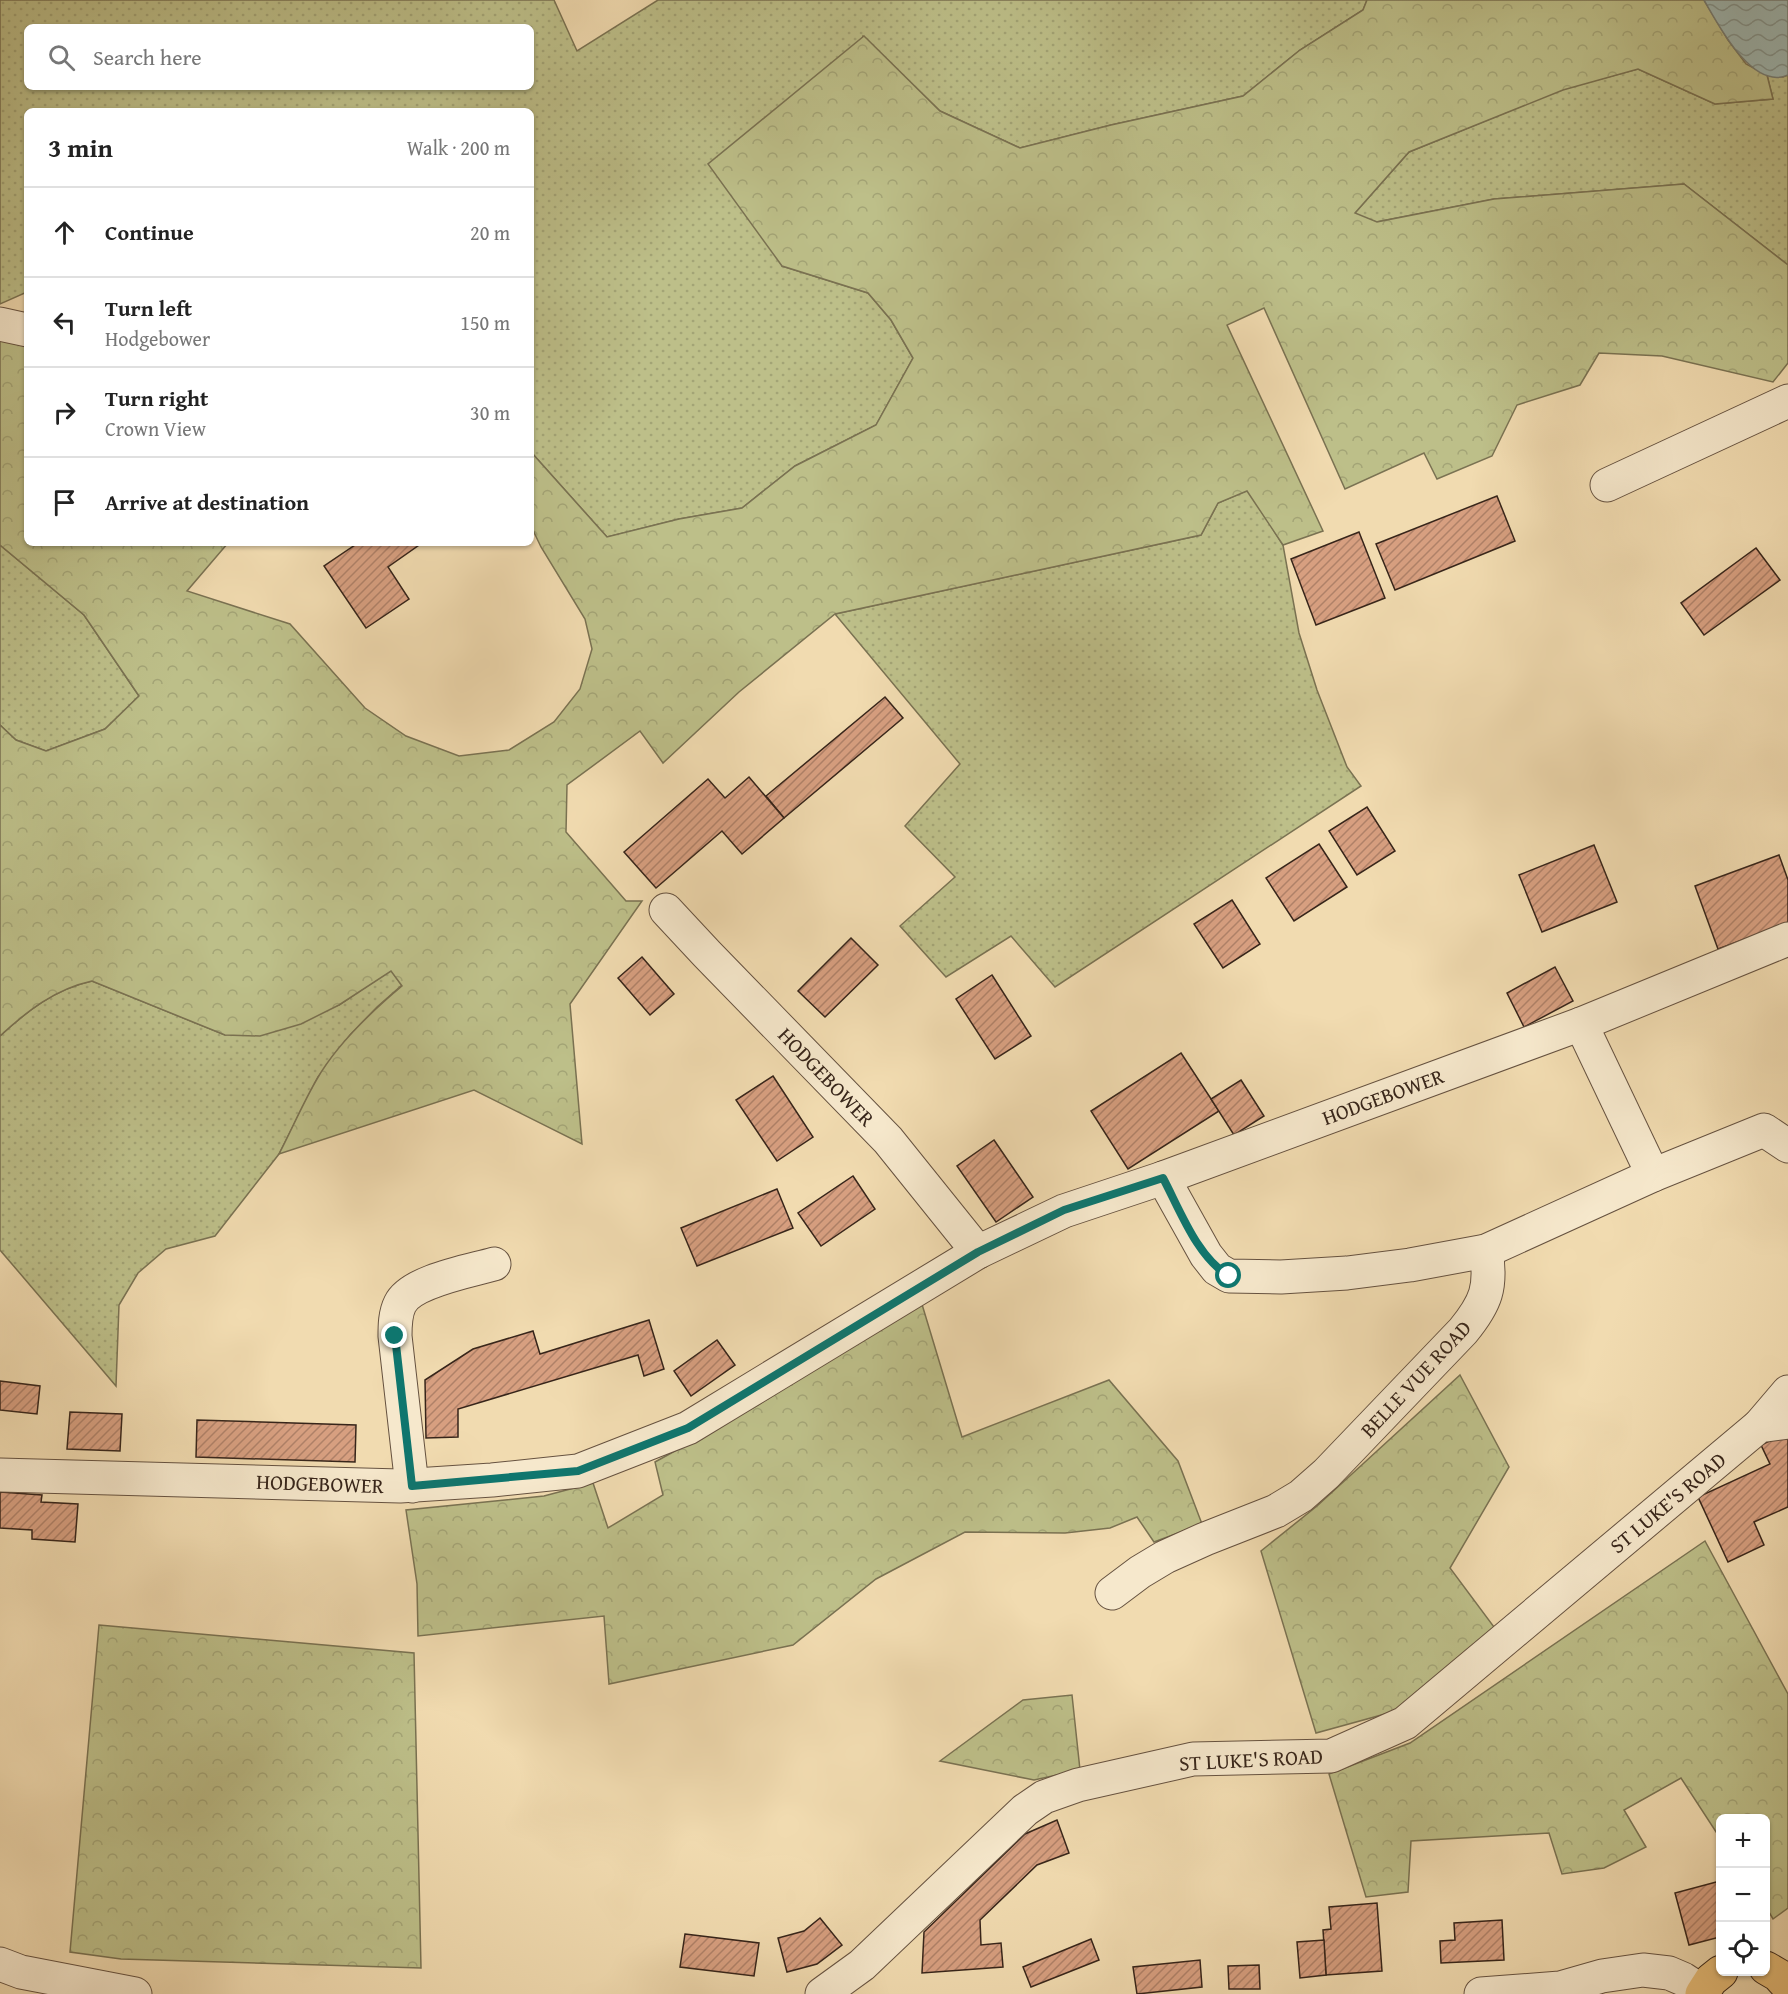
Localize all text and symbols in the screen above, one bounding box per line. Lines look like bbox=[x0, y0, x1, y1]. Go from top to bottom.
search box bbox=[24, 24, 534, 90]
icon: search bbox=[45, 41, 78, 74]
text: Search here bbox=[93, 41, 202, 73]
text: 3 min bbox=[48, 128, 113, 167]
text: Walk · 200 m bbox=[407, 133, 510, 162]
icon: ahead bbox=[48, 216, 81, 249]
text: Continue bbox=[105, 216, 194, 248]
text: 20 m bbox=[470, 218, 510, 247]
text: Turn left bbox=[105, 292, 192, 324]
icon: left bbox=[48, 306, 81, 339]
text: 150 m bbox=[460, 308, 510, 337]
text: Hodgebower bbox=[105, 324, 210, 353]
text: Turn right bbox=[105, 382, 208, 414]
icon: right bbox=[48, 396, 81, 429]
text: 30 m bbox=[470, 398, 510, 427]
text: Crown View bbox=[105, 414, 206, 443]
icon: arrive bbox=[48, 486, 81, 519]
text: Arrive at destination bbox=[105, 486, 309, 518]
street label: HODGEBOWER bbox=[771, 1020, 882, 1134]
street label: HODGEBOWER bbox=[1318, 1060, 1449, 1133]
route start bbox=[1215, 1262, 1241, 1288]
street label: BELLE VUE ROAD bbox=[1353, 1313, 1478, 1444]
route end bbox=[381, 1322, 407, 1348]
street label: ST LUKE'S ROAD bbox=[1603, 1445, 1733, 1561]
street label: HODGEBOWER bbox=[256, 1466, 385, 1501]
street label: ST LUKE'S ROAD bbox=[1178, 1740, 1324, 1779]
map controls bbox=[1716, 1814, 1770, 1976]
button: + bbox=[1716, 1814, 1770, 1868]
button: − bbox=[1716, 1868, 1770, 1922]
button: locate bbox=[1716, 1922, 1770, 1976]

